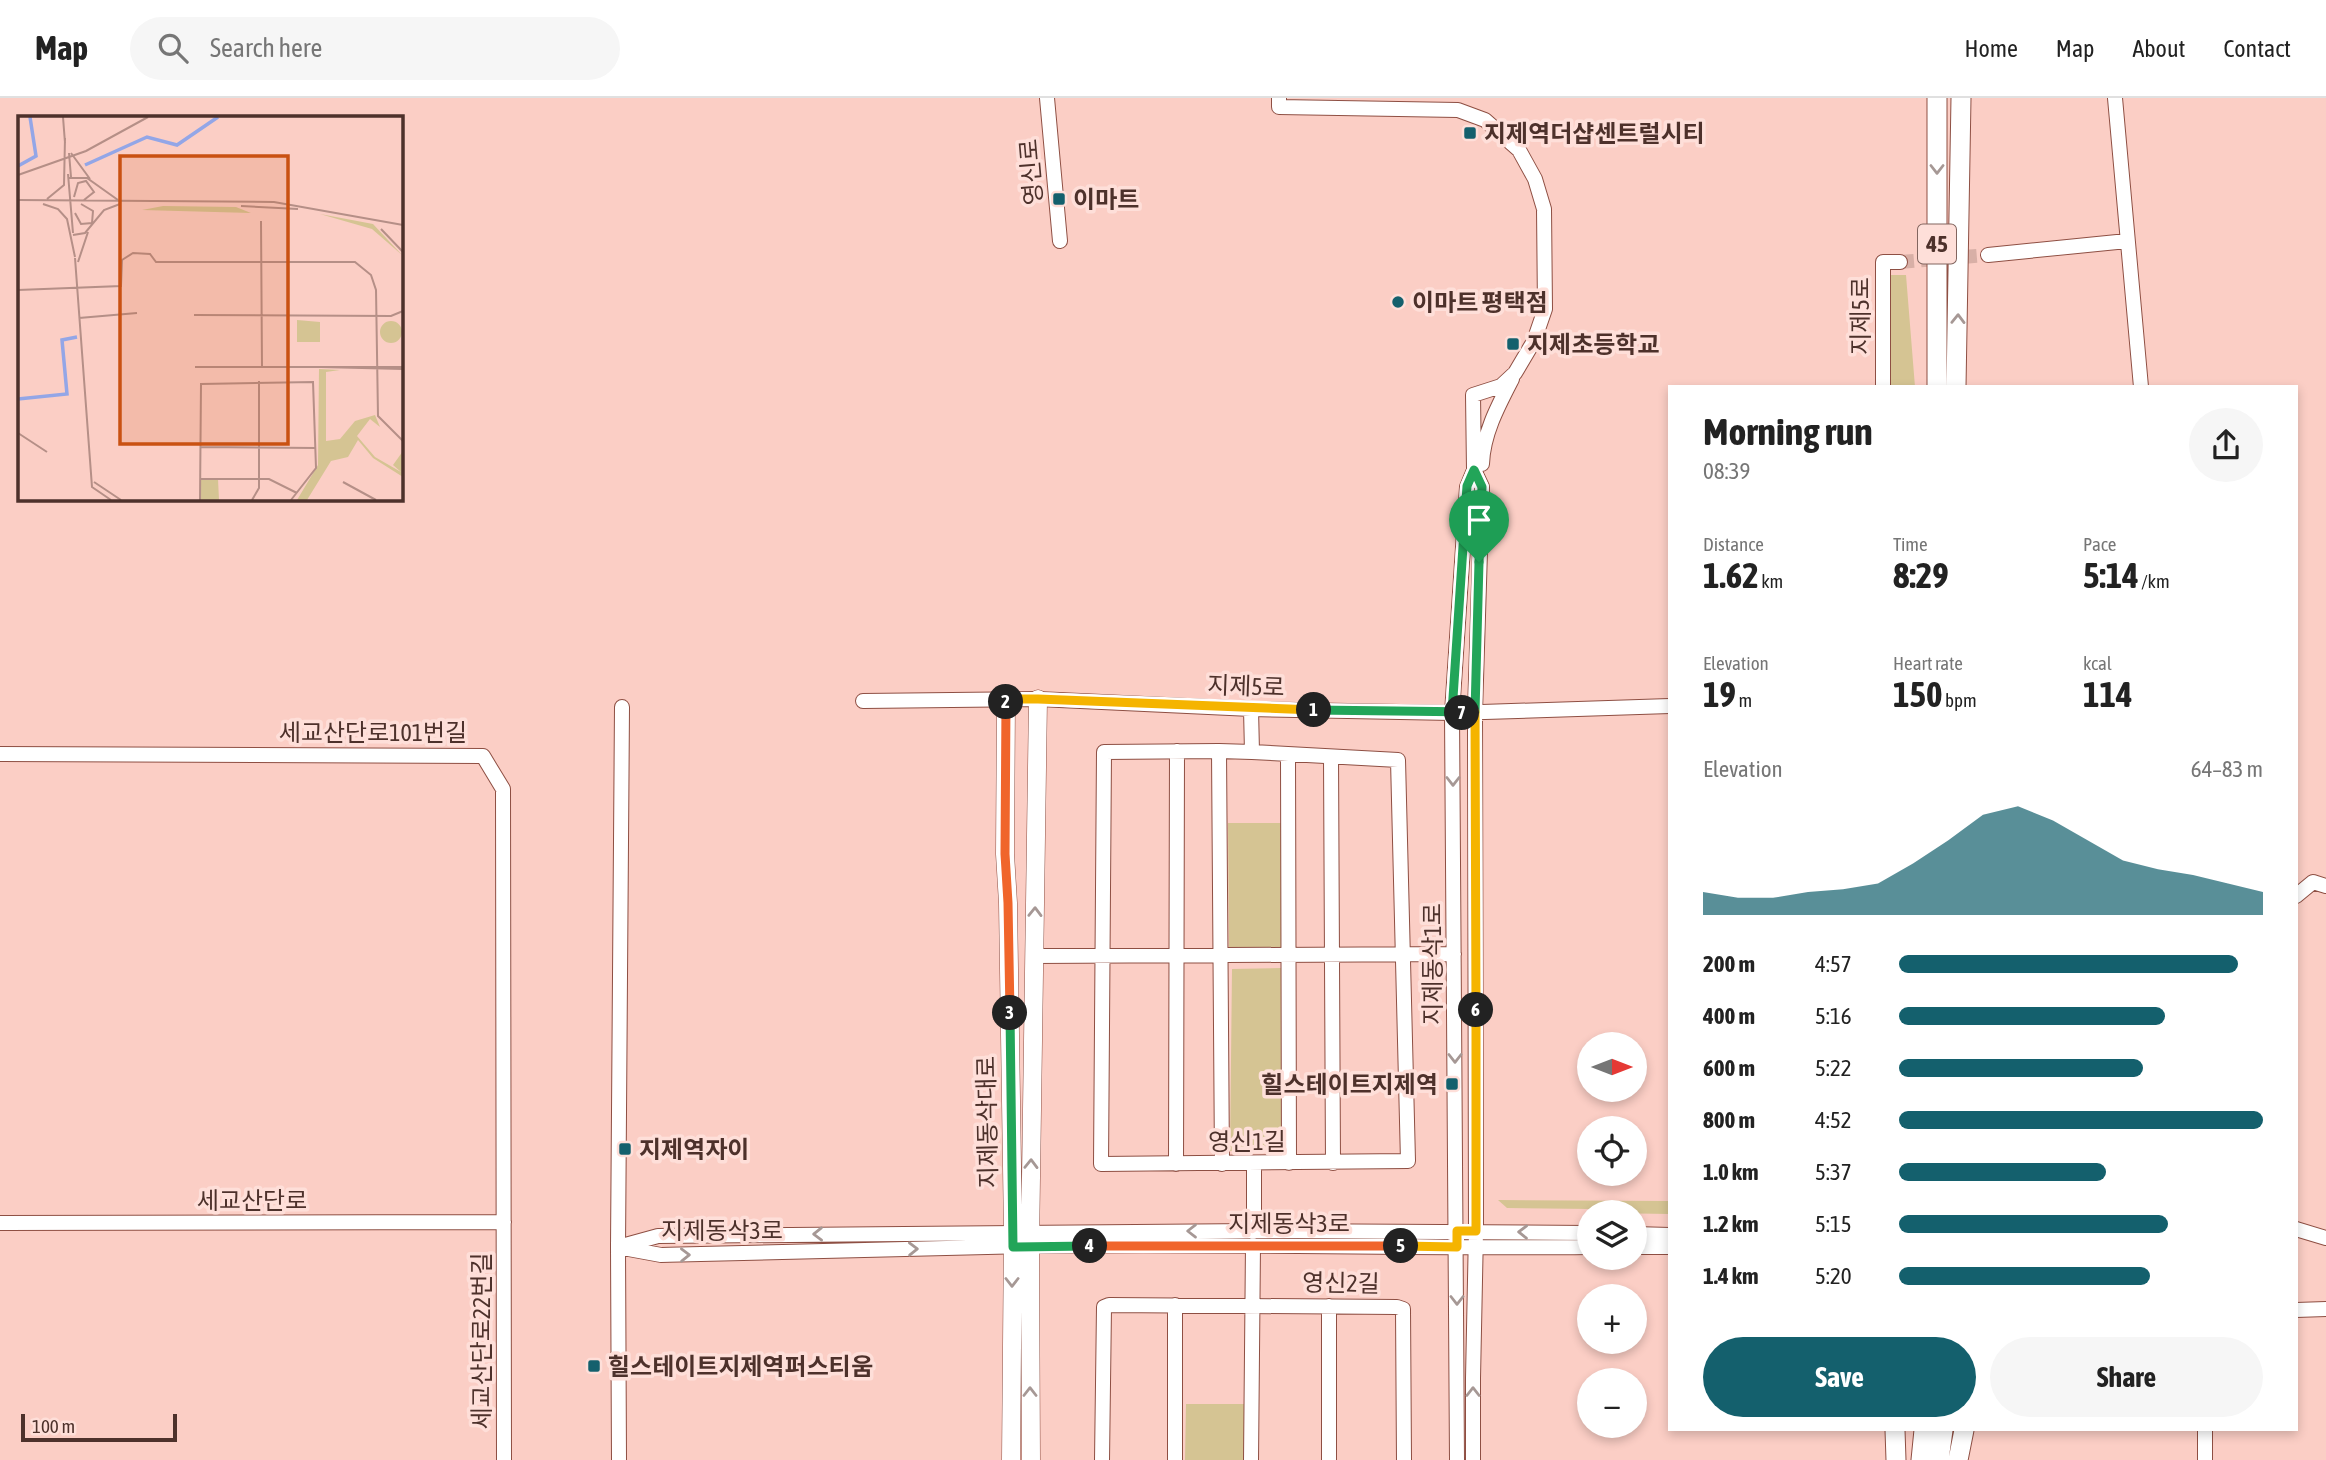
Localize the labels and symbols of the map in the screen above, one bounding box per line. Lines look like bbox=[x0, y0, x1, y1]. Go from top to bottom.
inset map bbox=[18, 116, 402, 500]
place label: 지제역더샵센트럴시티 bbox=[1484, 120, 1705, 147]
marker: 지제역더샵센트럴시티 bbox=[1462, 125, 1478, 141]
street label: 영신로 bbox=[1015, 138, 1047, 206]
one-way arrow bbox=[1929, 164, 1945, 174]
place label: 이마트 bbox=[1073, 186, 1139, 213]
marker: 이마트 bbox=[1051, 191, 1067, 207]
road number: 45 bbox=[1918, 225, 1956, 264]
street label: 지제5로 bbox=[1847, 277, 1874, 355]
place label: 이마트 평택점 bbox=[1412, 289, 1548, 316]
marker: 이마트 평택점 bbox=[1390, 294, 1406, 310]
one-way arrow bbox=[1950, 313, 1965, 324]
place label: 지제초등학교 bbox=[1527, 331, 1659, 358]
marker: 지제초등학교 bbox=[1505, 336, 1521, 352]
pin bbox=[1449, 490, 1509, 562]
street label: 지제5로 bbox=[1207, 671, 1285, 701]
pin: 2 bbox=[988, 684, 1024, 720]
pin: 1 bbox=[1296, 692, 1332, 728]
pin: 7 bbox=[1444, 696, 1480, 730]
street label: 세교산단로101번길 bbox=[279, 719, 467, 746]
one-way arrow bbox=[1445, 777, 1461, 787]
street label: 지제동삭1로 bbox=[1419, 903, 1446, 1025]
one-way arrow bbox=[1027, 907, 1042, 918]
pin: 6 bbox=[1458, 992, 1494, 1028]
pin: 3 bbox=[992, 996, 1028, 1030]
north arrow bbox=[1577, 1032, 1647, 1102]
one-way arrow bbox=[1447, 1053, 1463, 1064]
street label: 지제동삭대로 bbox=[972, 1056, 1002, 1188]
place label: 힐스테이트지제역 bbox=[1261, 1071, 1438, 1098]
marker: 힐스테이트지제역 bbox=[1444, 1076, 1460, 1092]
street label: 영신1길 bbox=[1208, 1128, 1286, 1155]
place label: 지제역자이 bbox=[639, 1136, 749, 1163]
marker: 지제역자이 bbox=[617, 1141, 633, 1157]
one-way arrow bbox=[1023, 1159, 1039, 1169]
street label: 세교산단로 bbox=[197, 1187, 307, 1214]
street label: 지제동삭3로 bbox=[1228, 1210, 1350, 1237]
street label: 지제동삭3로 bbox=[661, 1217, 783, 1244]
one-way arrow bbox=[1186, 1223, 1197, 1239]
one-way arrow bbox=[1517, 1224, 1528, 1239]
one-way arrow bbox=[812, 1227, 823, 1242]
pin: 4 bbox=[1072, 1228, 1108, 1264]
pin: 5 bbox=[1384, 1228, 1418, 1264]
one-way arrow bbox=[907, 1242, 918, 1257]
one-way arrow bbox=[680, 1247, 691, 1262]
street label: 세교산단로22번길 bbox=[468, 1252, 495, 1430]
street label: 영신2길 bbox=[1302, 1269, 1380, 1297]
one-way arrow bbox=[1004, 1277, 1020, 1288]
one-way arrow bbox=[1449, 1295, 1465, 1305]
place label: 힐스테이트지제역퍼스티움 bbox=[608, 1353, 873, 1380]
marker: 힐스테이트지제역퍼스티움 bbox=[586, 1358, 602, 1374]
one-way arrow bbox=[1022, 1386, 1038, 1397]
one-way arrow bbox=[1465, 1386, 1481, 1397]
scale bar bbox=[21, 1411, 177, 1443]

